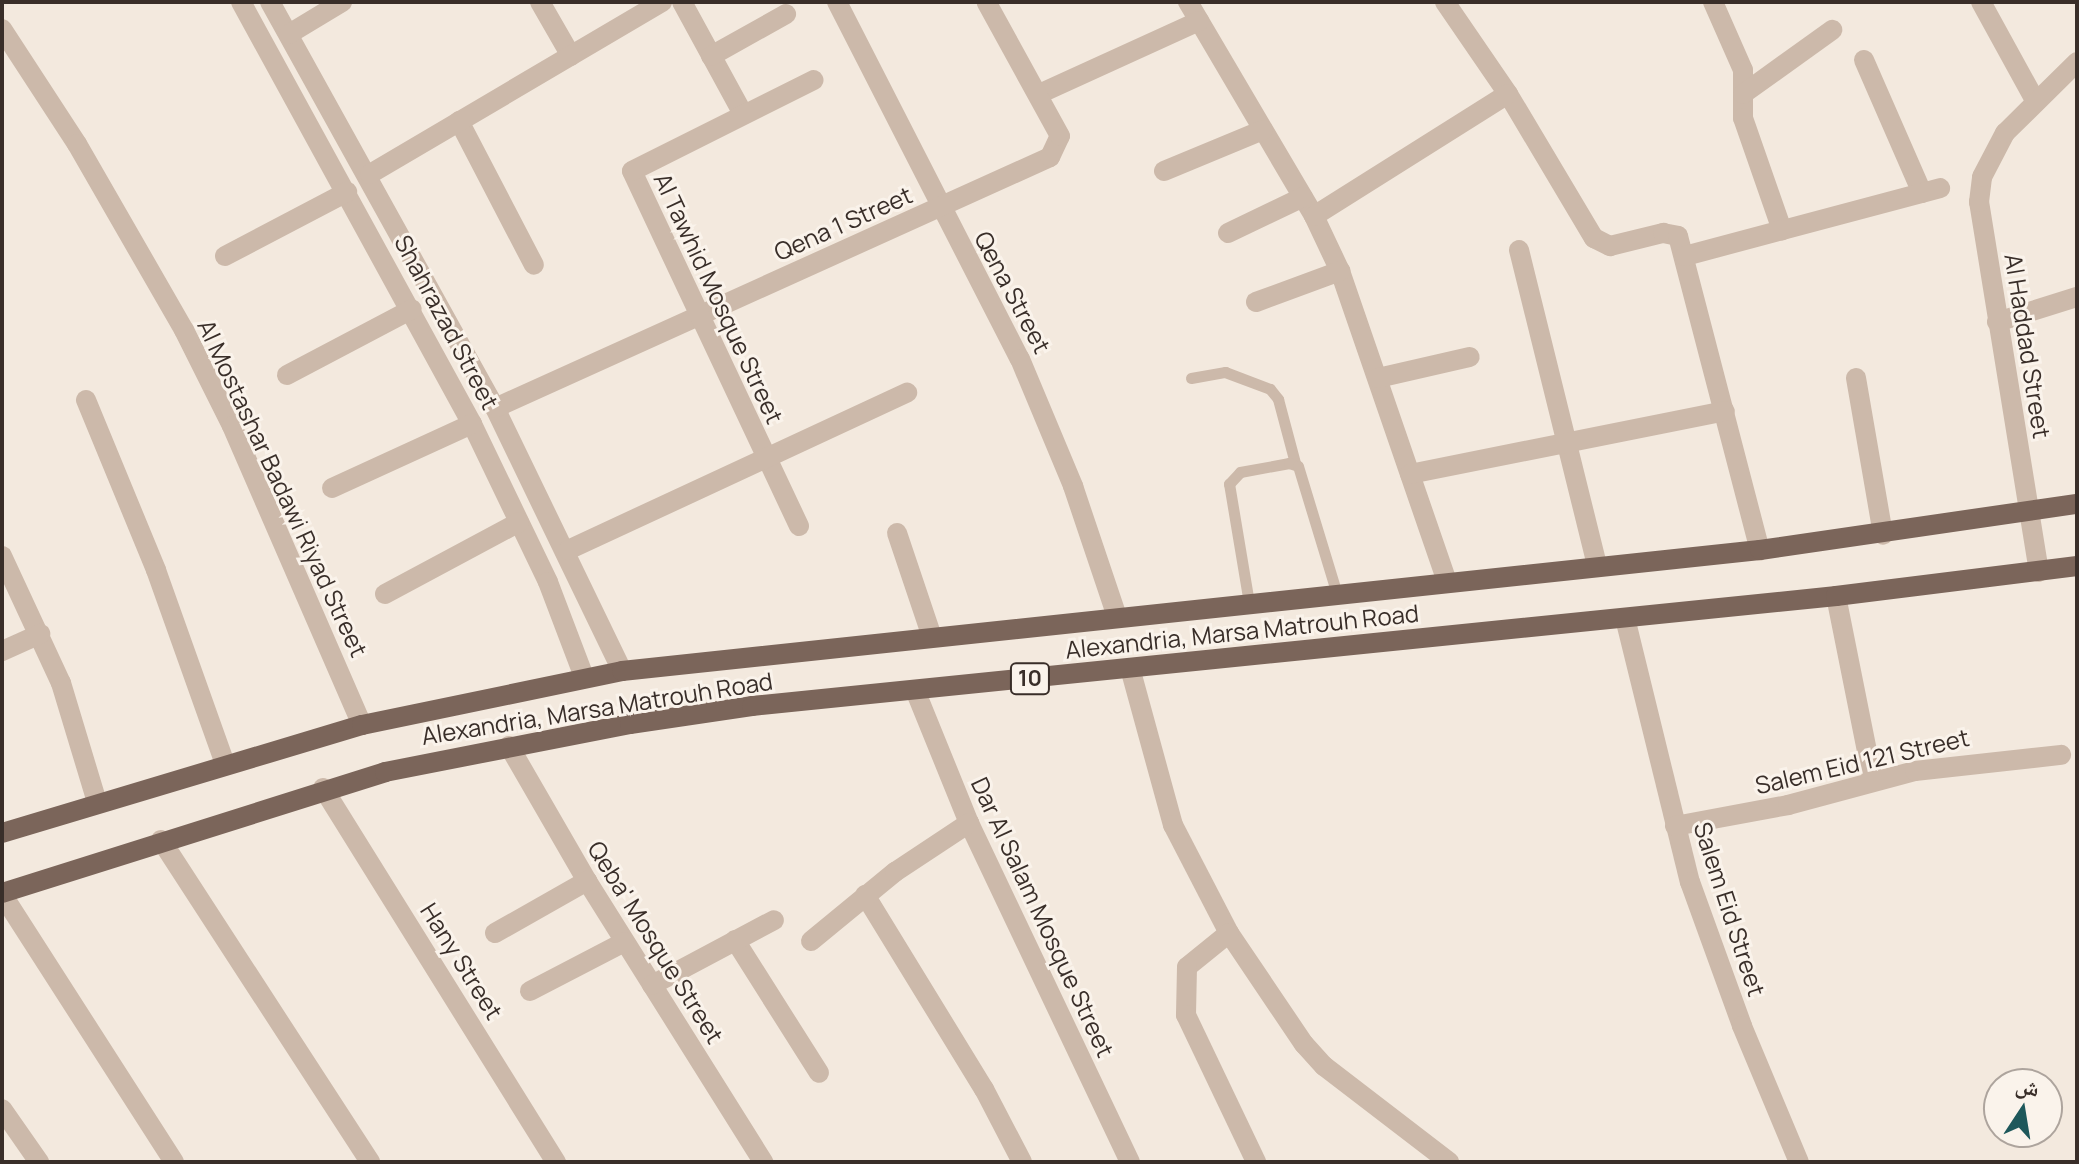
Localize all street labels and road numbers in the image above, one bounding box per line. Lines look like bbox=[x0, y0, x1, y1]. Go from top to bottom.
street label: Al Tawhid Mosque Street bbox=[648, 168, 790, 428]
street label: Qena 1 Street bbox=[770, 180, 916, 266]
street label: Qena Street bbox=[969, 226, 1057, 358]
street label: Shahrazad Street bbox=[389, 230, 505, 414]
street label: Al Haddad Street bbox=[1999, 252, 2057, 440]
street label: Al Mostashar Badawi Riyad Street bbox=[192, 315, 374, 661]
street label: Alexandria, Marsa Matrouh Road bbox=[1064, 598, 1420, 664]
road number: 10 bbox=[1008, 661, 1052, 697]
street label: Alexandria, Marsa Matrouh Road bbox=[419, 666, 775, 750]
street label: Salem Eid 121 Street bbox=[1752, 722, 1972, 800]
street label: Dar Al Salam Mosque Street bbox=[965, 773, 1121, 1061]
street label: Salem Eid Street bbox=[1688, 818, 1772, 1000]
street label: Qeba' Mosque Street bbox=[582, 836, 730, 1048]
street label: Hany Street bbox=[415, 898, 509, 1024]

